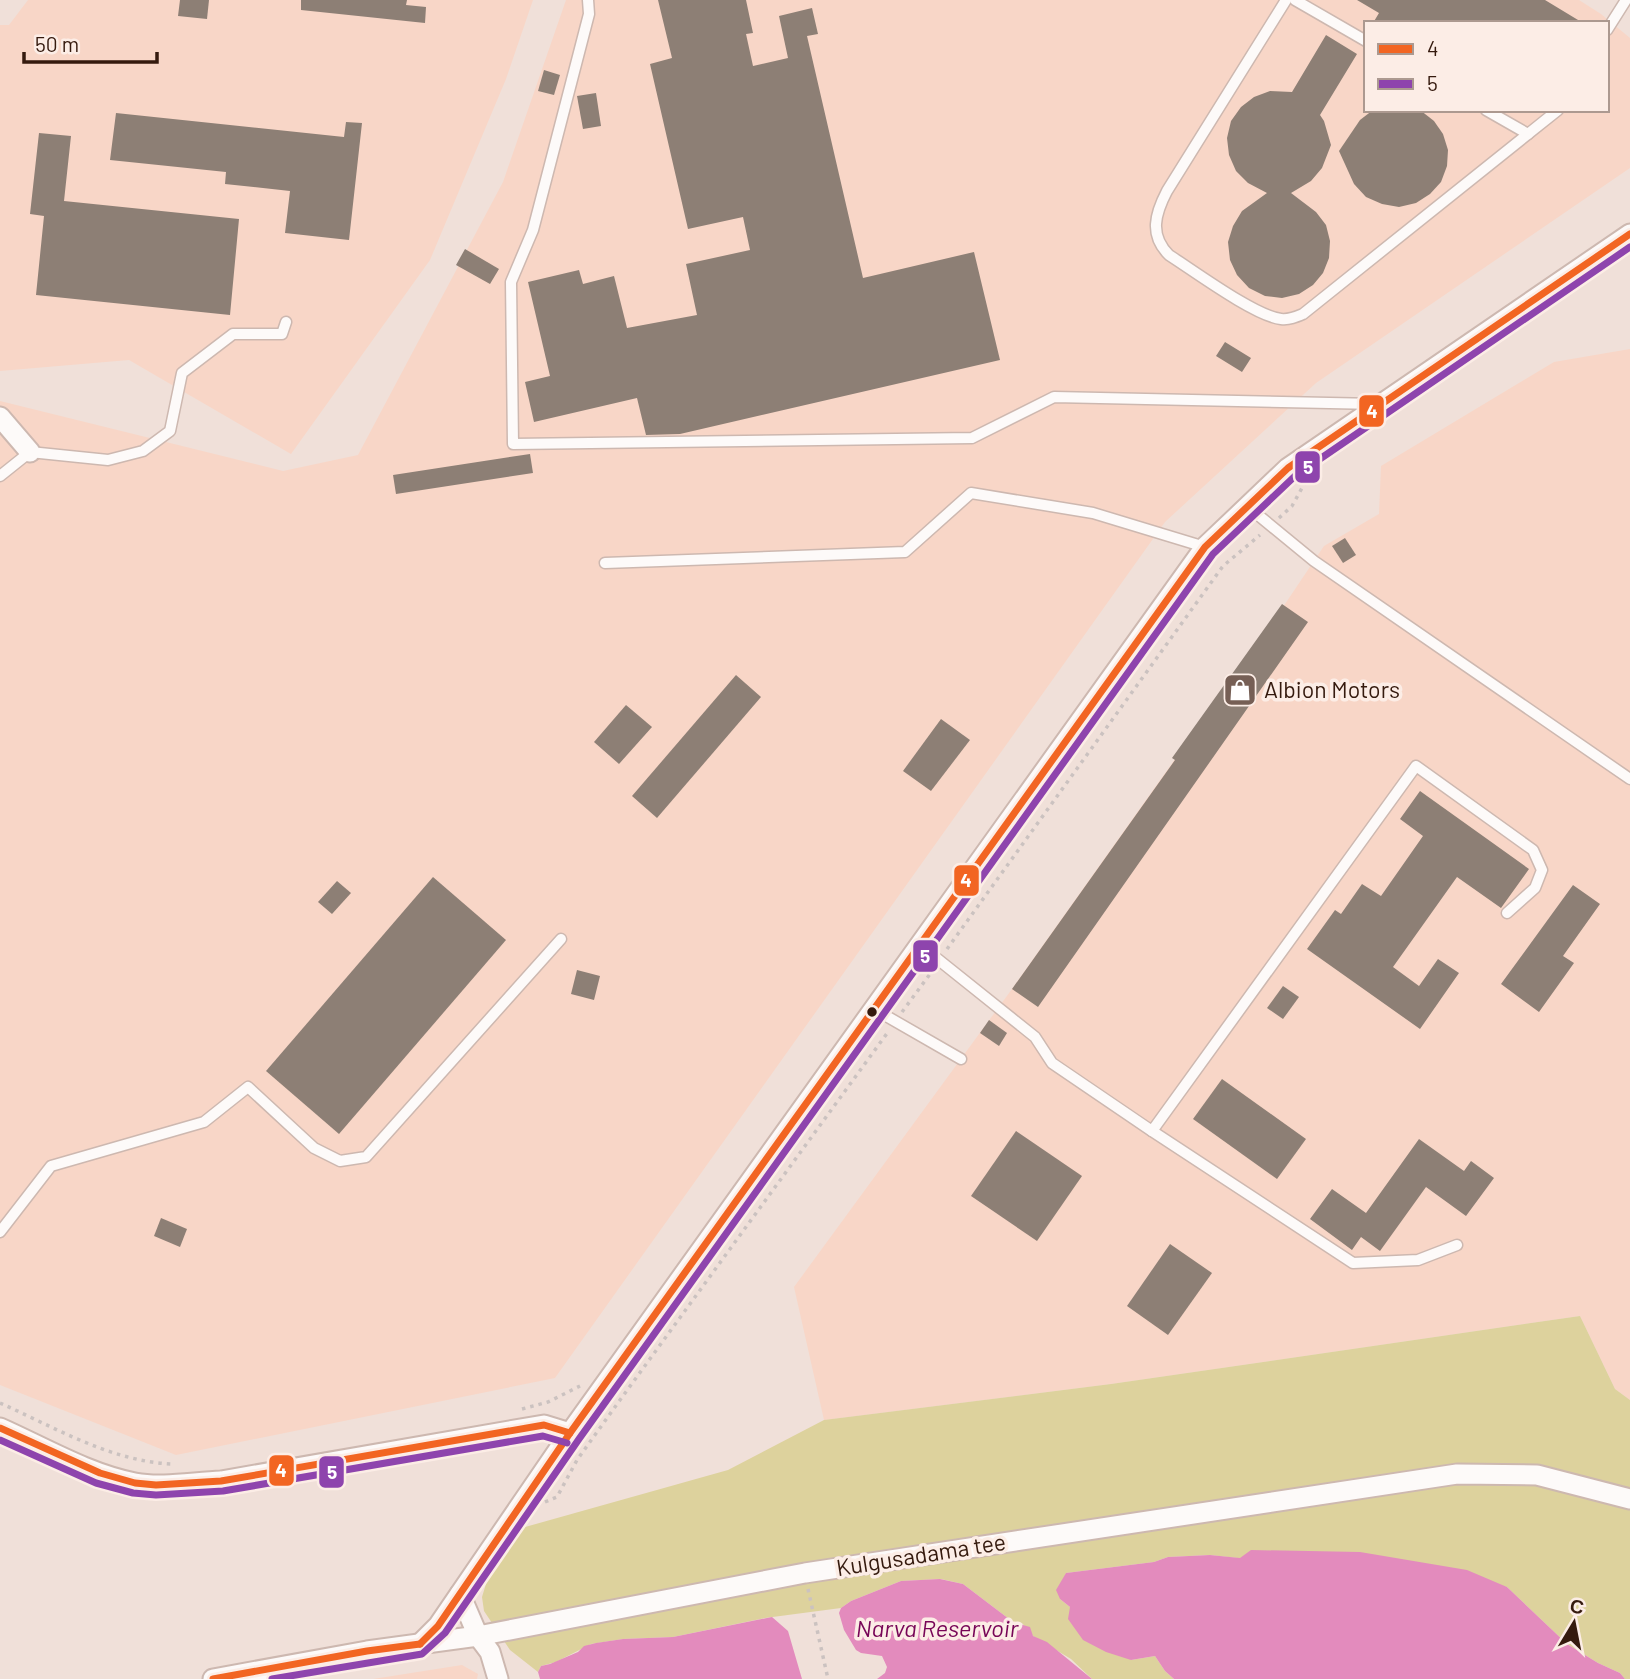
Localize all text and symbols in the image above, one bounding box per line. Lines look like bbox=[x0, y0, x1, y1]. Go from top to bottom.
scale bar bbox=[24, 21, 158, 65]
legend bbox=[1364, 21, 1609, 112]
text: 50 m bbox=[35, 31, 79, 56]
text: 4 bbox=[1427, 35, 1439, 60]
text: 5 bbox=[1427, 70, 1438, 95]
line badge: 4 bbox=[1358, 394, 1385, 428]
text: 4 bbox=[1366, 399, 1378, 422]
line badge: 5 bbox=[1294, 450, 1321, 484]
text: 5 bbox=[1303, 455, 1313, 478]
shop icon: Albion Motors bbox=[1221, 671, 1259, 709]
place label: Albion Motors bbox=[1264, 675, 1400, 703]
line badge: 4 bbox=[953, 864, 980, 897]
text: 4 bbox=[960, 868, 972, 891]
line badge: 5 bbox=[912, 939, 939, 973]
text: 5 bbox=[920, 944, 930, 967]
unlabelled marker bbox=[865, 1005, 879, 1019]
line badge: 4 bbox=[268, 1454, 295, 1487]
line badge: 5 bbox=[318, 1455, 345, 1489]
text: 4 bbox=[275, 1458, 287, 1481]
text: 5 bbox=[327, 1460, 337, 1483]
street label: Kulgusadama tee bbox=[834, 1527, 1008, 1581]
north arrow bbox=[1539, 1588, 1609, 1658]
text: С bbox=[1568, 1593, 1586, 1618]
water label: Narva Reservoir bbox=[856, 1613, 1020, 1642]

